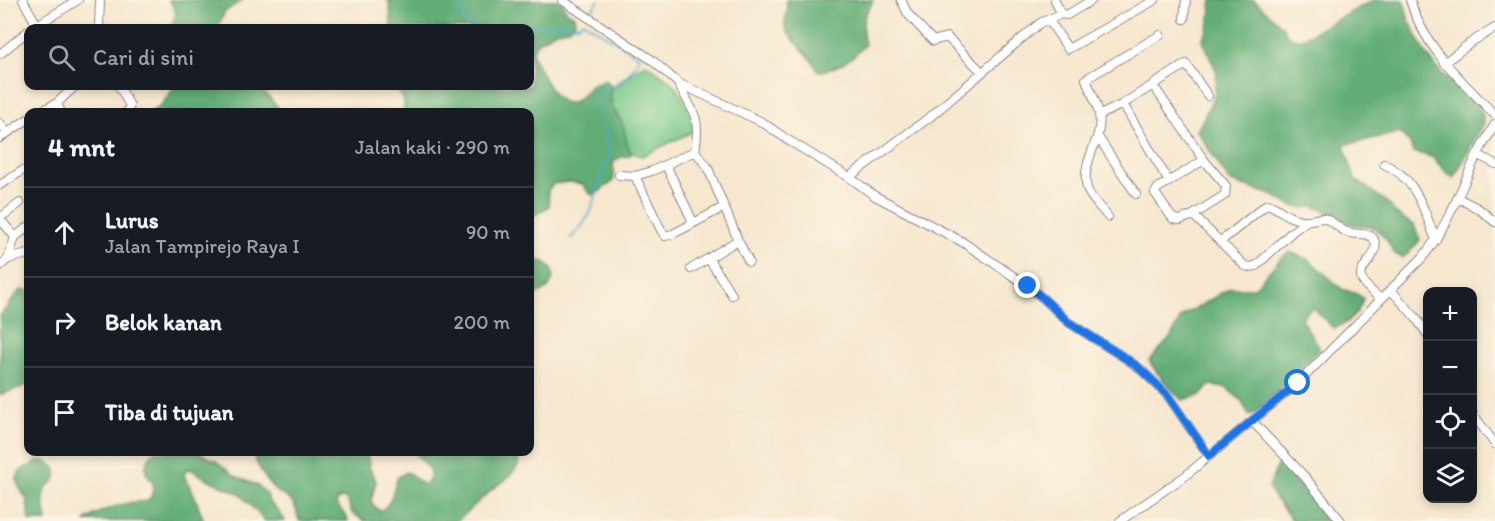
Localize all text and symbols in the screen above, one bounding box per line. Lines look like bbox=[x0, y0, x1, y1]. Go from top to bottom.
search box bbox=[24, 24, 534, 90]
icon: search bbox=[45, 41, 78, 74]
text: Cari di sini bbox=[93, 44, 194, 71]
text: 4 mnt bbox=[48, 131, 115, 163]
text: Jalan kaki · 290 m bbox=[355, 135, 510, 159]
text: Lurus bbox=[105, 207, 159, 234]
icon: ahead bbox=[48, 216, 81, 249]
text: 90 m bbox=[466, 220, 510, 244]
text: Jalan Tampirejo Raya I bbox=[105, 234, 300, 258]
route end bbox=[1014, 272, 1040, 298]
map controls bbox=[1423, 287, 1477, 503]
button: + bbox=[1423, 287, 1477, 341]
icon: right bbox=[48, 306, 81, 339]
text: Belok kanan bbox=[105, 309, 222, 336]
text: 200 m bbox=[454, 310, 510, 334]
button: − bbox=[1423, 341, 1477, 395]
route start bbox=[1284, 369, 1310, 395]
button: locate bbox=[1423, 395, 1477, 449]
icon: arrive bbox=[48, 396, 81, 429]
text: Tiba di tujuan bbox=[105, 399, 234, 426]
button: layers bbox=[1423, 449, 1477, 503]

